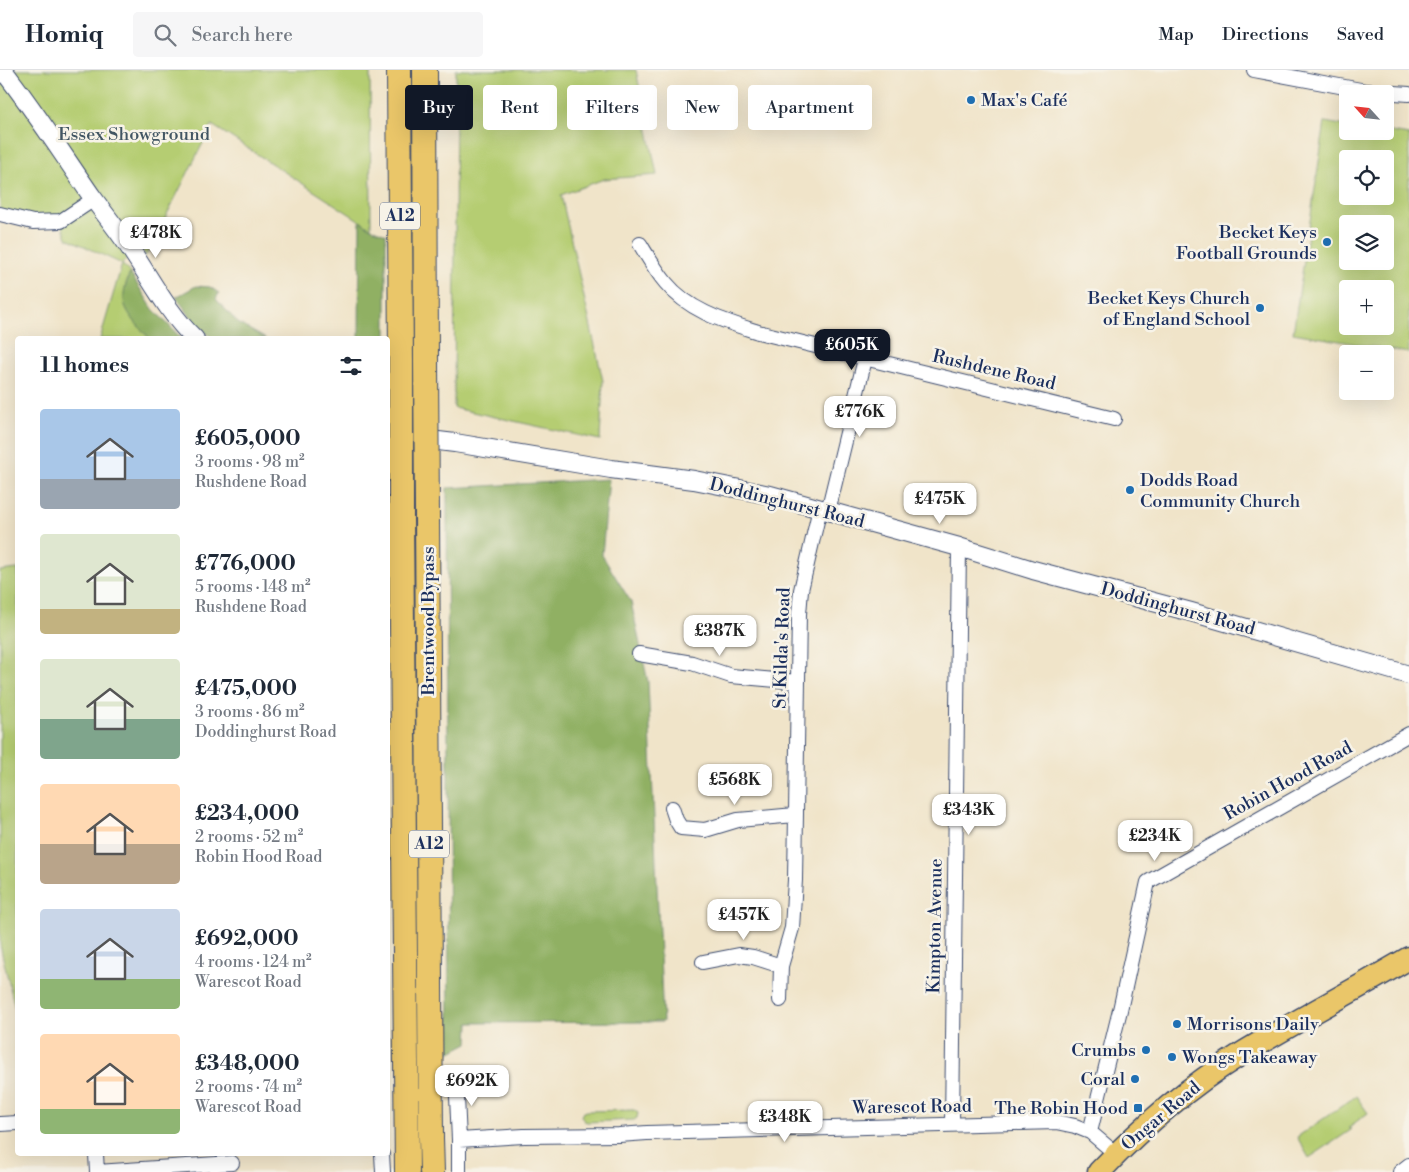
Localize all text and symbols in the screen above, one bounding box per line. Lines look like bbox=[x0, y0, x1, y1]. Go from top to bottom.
search box bbox=[133, 12, 483, 57]
text: Homiq bbox=[25, 20, 103, 50]
icon: search bbox=[151, 21, 179, 49]
text: Search here bbox=[191, 23, 293, 47]
text: Map bbox=[1158, 23, 1194, 46]
text: Directions bbox=[1222, 23, 1309, 46]
text: Saved bbox=[1337, 23, 1384, 46]
chip: Buy bbox=[405, 85, 473, 130]
chip: Rent bbox=[483, 85, 557, 130]
chip: Filters bbox=[567, 85, 657, 130]
chip: New bbox=[667, 85, 738, 130]
chip: Apartment bbox=[748, 85, 872, 130]
north arrow bbox=[1339, 85, 1394, 140]
map controls bbox=[1339, 85, 1394, 400]
place label: Max's Café bbox=[981, 89, 1067, 112]
marker: Max's Café bbox=[965, 94, 977, 106]
park label: Essex Showground bbox=[58, 123, 211, 146]
button: locate bbox=[1339, 150, 1394, 205]
road number: A12 bbox=[380, 202, 420, 230]
button: layers bbox=[1339, 215, 1394, 270]
pin: £478K bbox=[121, 216, 191, 259]
place label: Becket Keys Football Grounds bbox=[1176, 221, 1317, 265]
text: £478K bbox=[130, 223, 182, 243]
marker: Becket Keys Football Grounds bbox=[1321, 236, 1333, 248]
button: + bbox=[1339, 280, 1394, 335]
place label: Becket Keys Church of England School bbox=[1087, 287, 1251, 331]
marker: Becket Keys Church of England School bbox=[1254, 302, 1266, 314]
pin: £605K bbox=[817, 328, 887, 371]
text: £605K bbox=[825, 335, 879, 355]
street label: Rushdene Road bbox=[930, 345, 1059, 396]
button: − bbox=[1339, 345, 1394, 400]
icon: filters bbox=[337, 352, 365, 380]
text: 11 homes bbox=[40, 353, 129, 379]
pin: £776K bbox=[825, 396, 895, 438]
text: £776K bbox=[835, 402, 885, 422]
text: £605,000 bbox=[195, 426, 301, 452]
icon: home bbox=[80, 429, 140, 489]
text: 3 rooms · 98 m² bbox=[195, 452, 305, 472]
place label: Dodds Road Community Church bbox=[1140, 469, 1300, 513]
text: Rushdene Road bbox=[195, 472, 307, 492]
street label: Doddinghurst Road bbox=[707, 473, 868, 534]
pin: £475K bbox=[905, 482, 975, 525]
marker: Dodds Road Community Church bbox=[1124, 484, 1136, 496]
text: £475K bbox=[915, 489, 965, 509]
street label: Brentwood Bypass bbox=[417, 546, 440, 697]
text: £776,000 bbox=[195, 551, 296, 577]
icon: home bbox=[80, 554, 140, 614]
text: 5 rooms · 148 m² bbox=[195, 577, 311, 597]
street label: Doddinghurst Road bbox=[1098, 577, 1259, 641]
street label: St Kilda's Road bbox=[768, 586, 796, 709]
text: Rushdene Road bbox=[195, 597, 307, 617]
pin: £387K bbox=[685, 614, 755, 657]
text: £387K bbox=[695, 621, 745, 641]
text: £475,000 bbox=[195, 676, 297, 702]
icon: home bbox=[80, 679, 140, 739]
text: 3 rooms · 86 m² bbox=[195, 702, 305, 722]
text: Doddinghurst Road bbox=[195, 722, 336, 742]
street label: Robin Hood Road bbox=[1220, 736, 1357, 826]
pin: £568K bbox=[700, 764, 770, 806]
text: £568K bbox=[709, 770, 761, 790]
pin: £343K bbox=[934, 794, 1004, 836]
text: £343K bbox=[943, 800, 995, 820]
text: £234,000 bbox=[195, 801, 299, 827]
icon: home bbox=[80, 804, 140, 864]
pin: £234K bbox=[1120, 820, 1190, 862]
text: £234K bbox=[1129, 826, 1181, 846]
text: 2 rooms · 52 m² bbox=[195, 827, 303, 847]
road number: A12 bbox=[409, 831, 449, 858]
text: Robin Hood Road bbox=[195, 847, 322, 867]
street label: Kimpton Avenue bbox=[922, 858, 948, 994]
pin: £457K bbox=[709, 898, 779, 941]
text: £457K bbox=[718, 905, 770, 925]
text: £692,000 bbox=[195, 926, 299, 952]
icon: home bbox=[80, 929, 140, 989]
text: 4 rooms · 124 m² bbox=[195, 952, 312, 972]
text: Warescot Road bbox=[195, 972, 301, 992]
place label: Morrisons Daily bbox=[1187, 1013, 1319, 1036]
marker: Morrisons Daily bbox=[1171, 1018, 1183, 1030]
place label: Crumbs bbox=[1071, 1039, 1136, 1062]
marker: Crumbs bbox=[1140, 1044, 1152, 1056]
place label: Wongs Takeaway bbox=[1181, 1046, 1317, 1069]
text: £348,000 bbox=[195, 1051, 299, 1077]
marker: Wongs Takeaway bbox=[1166, 1051, 1178, 1063]
icon: home bbox=[80, 1054, 140, 1114]
pin: £692K bbox=[437, 1064, 507, 1107]
place label: Coral bbox=[1080, 1068, 1126, 1091]
text: £692K bbox=[446, 1071, 498, 1091]
marker: Coral bbox=[1129, 1073, 1141, 1085]
street label: Ongar Road bbox=[1117, 1076, 1206, 1156]
text: 2 rooms · 74 m² bbox=[195, 1077, 302, 1097]
street label: Warescot Road bbox=[851, 1094, 973, 1120]
text: Warescot Road bbox=[195, 1097, 301, 1117]
place label: The Robin Hood bbox=[994, 1097, 1129, 1120]
pin: £348K bbox=[750, 1100, 820, 1143]
marker: The Robin Hood bbox=[1132, 1102, 1144, 1114]
text: £348K bbox=[759, 1107, 811, 1127]

